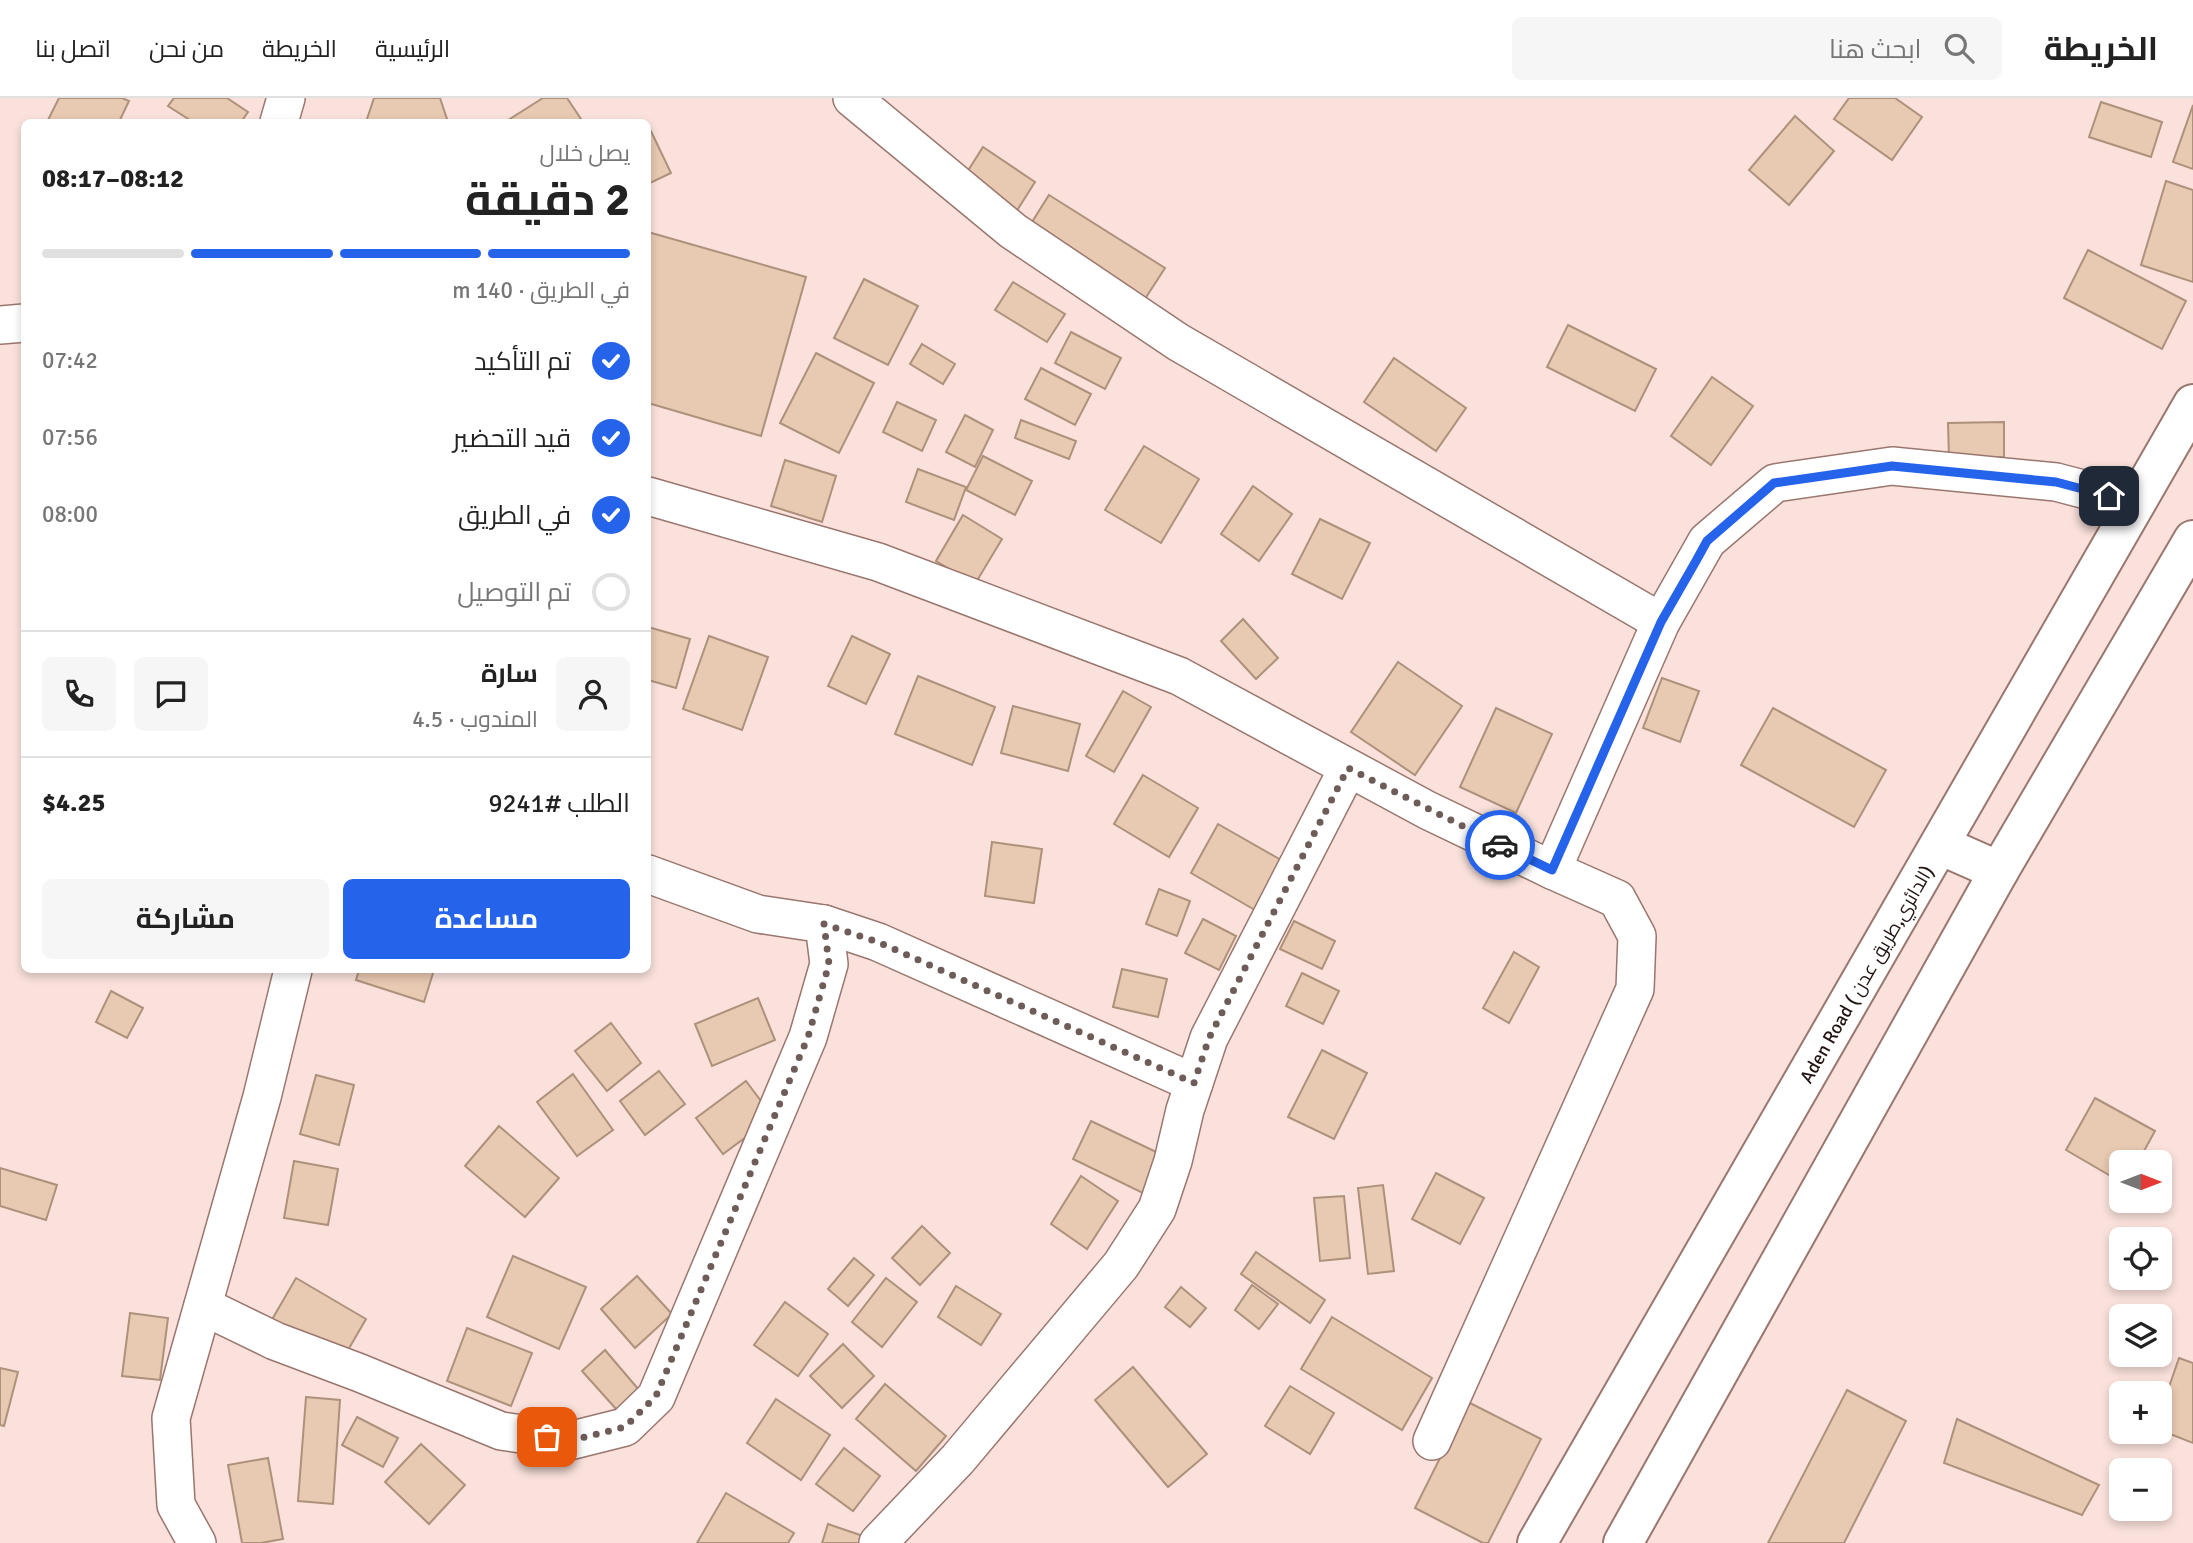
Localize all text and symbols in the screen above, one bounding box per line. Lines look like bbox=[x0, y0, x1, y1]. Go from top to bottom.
search box bbox=[1512, 17, 2002, 80]
icon: search bbox=[1940, 29, 1978, 67]
text: الخريطة bbox=[2044, 29, 2158, 70]
text: اتصل بنا bbox=[35, 34, 111, 64]
text: من نحن bbox=[149, 34, 224, 64]
text: الخريطة bbox=[262, 34, 337, 64]
text: الرئيسية bbox=[375, 34, 450, 64]
text: ابحث هنا bbox=[1829, 34, 1922, 66]
text: يصل خلال bbox=[540, 139, 630, 168]
text: 08:12–08:17 bbox=[42, 163, 184, 195]
text: 2 دقيقة bbox=[465, 172, 630, 228]
text: في الطريق · 140 m bbox=[452, 276, 630, 305]
icon: check bbox=[592, 342, 630, 380]
text: 07:42 bbox=[42, 346, 98, 375]
text: تم التأكيد bbox=[474, 346, 571, 378]
icon: check bbox=[592, 419, 630, 457]
text: 07:56 bbox=[42, 423, 98, 452]
text: قيد التحضير bbox=[453, 423, 571, 455]
pin bbox=[2079, 466, 2139, 526]
icon: home bbox=[2090, 477, 2128, 515]
icon: check bbox=[592, 496, 630, 534]
text: 08:00 bbox=[42, 500, 98, 529]
text: في الطريق bbox=[458, 500, 571, 532]
text: تم التوصيل bbox=[457, 577, 571, 609]
button: phone bbox=[42, 657, 116, 731]
button: chat bbox=[134, 657, 208, 731]
button: person bbox=[556, 657, 630, 731]
text: سارة bbox=[481, 658, 538, 690]
text: المندوب · 4.5 bbox=[412, 705, 538, 734]
text: $4.25 bbox=[42, 787, 106, 819]
text: الطلب #9241 bbox=[488, 788, 630, 820]
courier bbox=[1465, 810, 1535, 880]
icon: car bbox=[1481, 826, 1519, 864]
street label: Aden Road ( الدائري,طريق عدن) bbox=[1795, 861, 1941, 1089]
button: مشاركة bbox=[42, 879, 329, 959]
button: مساعدة bbox=[343, 879, 630, 959]
north arrow bbox=[2109, 1150, 2172, 1213]
map controls bbox=[2109, 1150, 2172, 1521]
button: locate bbox=[2109, 1227, 2172, 1290]
button: layers bbox=[2109, 1304, 2172, 1367]
button: + bbox=[2109, 1381, 2172, 1444]
pin bbox=[517, 1407, 577, 1467]
icon: bag bbox=[528, 1418, 566, 1456]
button: − bbox=[2109, 1458, 2172, 1521]

